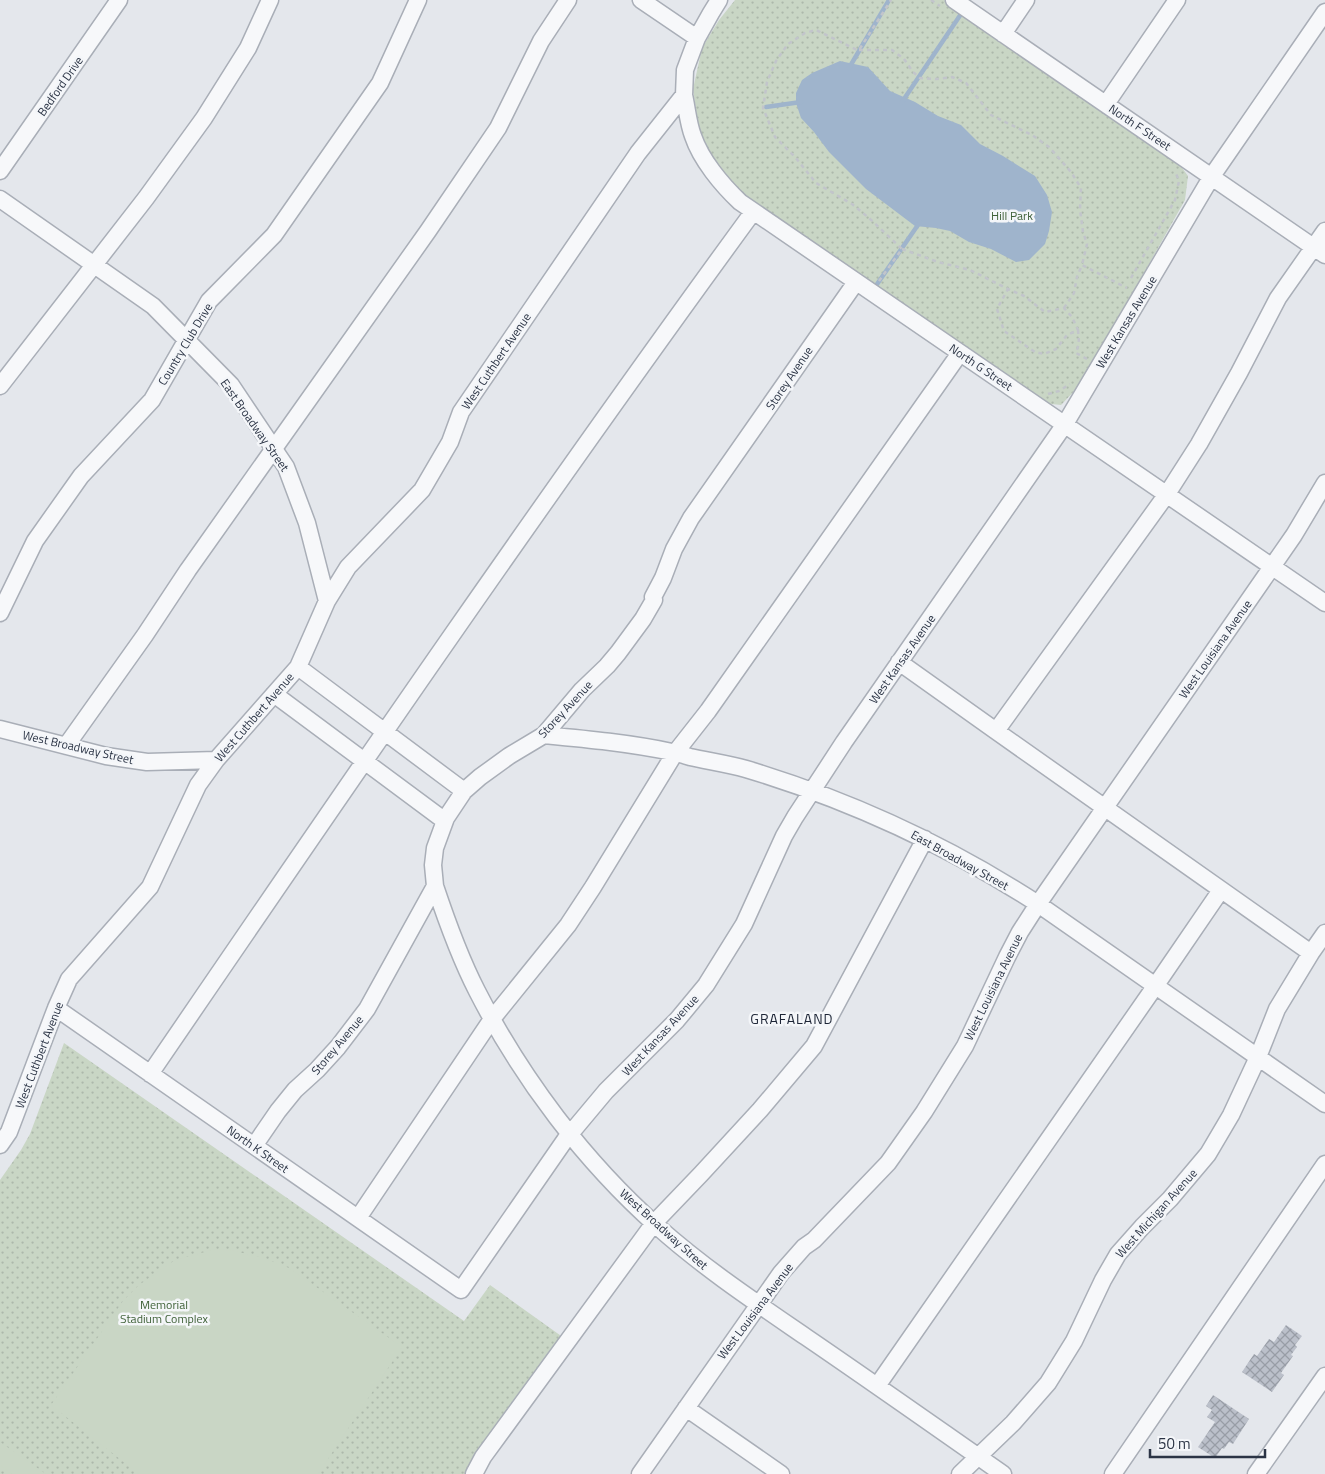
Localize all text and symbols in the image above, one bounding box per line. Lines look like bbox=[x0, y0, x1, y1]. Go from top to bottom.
street label: Bedford Drive bbox=[32, 52, 88, 120]
street label: North F Street bbox=[1105, 99, 1176, 155]
park label: Hill Park bbox=[991, 206, 1033, 225]
street label: West Kansas Avenue bbox=[1091, 272, 1161, 372]
street label: Country Club Drive bbox=[153, 299, 217, 389]
street label: West Cuthbert Avenue bbox=[456, 309, 536, 413]
street label: North G Street bbox=[946, 339, 1017, 396]
street label: Storey Avenue bbox=[761, 342, 817, 414]
street label: East Broadway Street bbox=[216, 375, 295, 476]
street label: West Louisiana Avenue bbox=[1174, 596, 1256, 702]
street label: West Kansas Avenue bbox=[864, 610, 940, 708]
street label: West Cuthbert Avenue bbox=[210, 668, 298, 766]
street label: Storey Avenue bbox=[533, 676, 597, 742]
street label: West Broadway Street bbox=[21, 725, 136, 769]
street label: East Broadway Street bbox=[907, 825, 1013, 895]
street label: West Louisiana Avenue bbox=[959, 930, 1027, 1044]
street label: West Kansas Avenue bbox=[617, 990, 703, 1080]
street label: West Cuthbert Avenue bbox=[10, 999, 68, 1111]
district label: GRAFALAND bbox=[750, 1008, 834, 1029]
street label: Storey Avenue bbox=[306, 1011, 368, 1079]
street label: North K Street bbox=[223, 1120, 294, 1178]
street label: West Michigan Avenue bbox=[1111, 1164, 1201, 1262]
street label: West Broadway Street bbox=[615, 1184, 713, 1275]
street label: West Louisiana Avenue bbox=[712, 1259, 798, 1363]
park label: Memorial Stadium Complex bbox=[120, 1295, 209, 1328]
scale bar bbox=[1150, 1426, 1265, 1458]
text: 50 m bbox=[1158, 1432, 1191, 1455]

